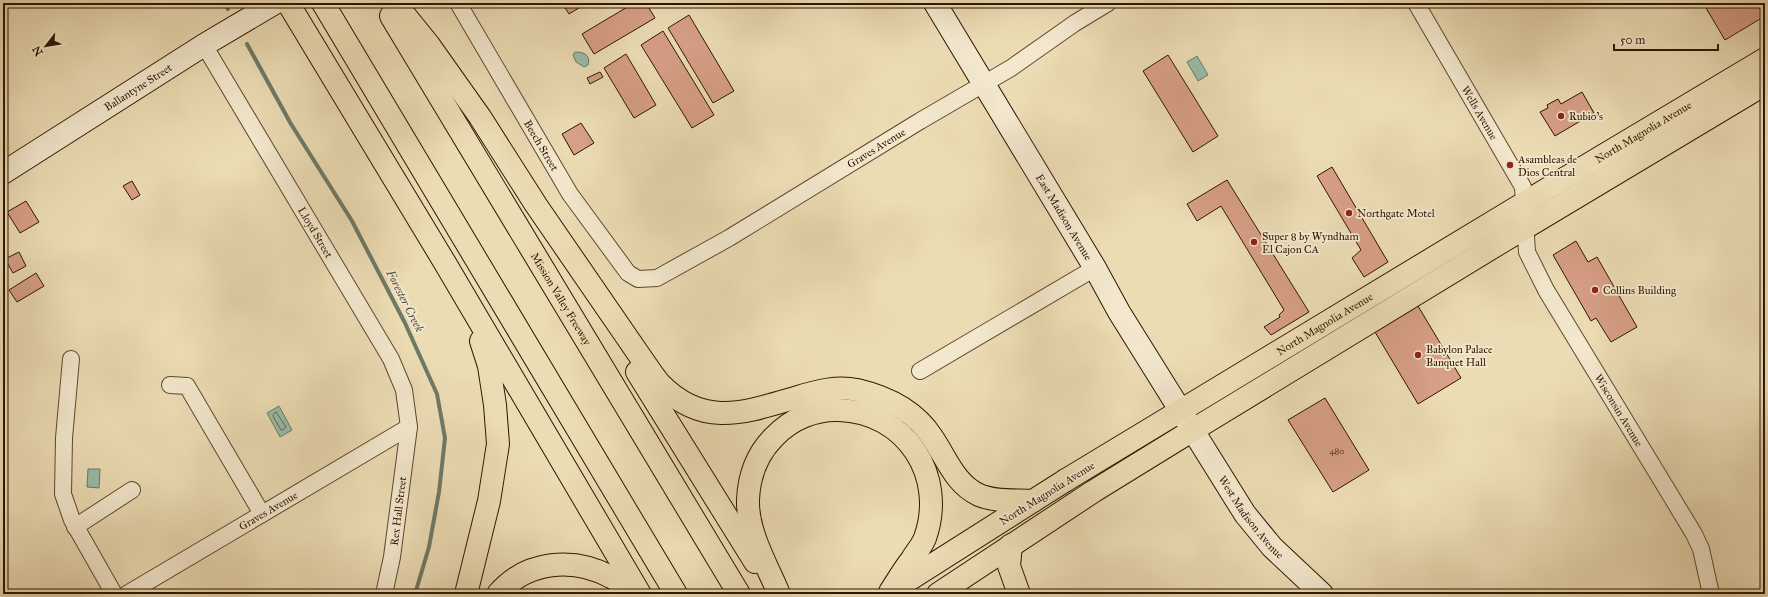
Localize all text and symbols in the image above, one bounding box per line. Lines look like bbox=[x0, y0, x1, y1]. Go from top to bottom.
north arrow bbox=[26, 26, 66, 66]
scale bar bbox=[1614, 26, 1718, 52]
text: 50 m bbox=[1620, 33, 1645, 47]
text: N bbox=[30, 43, 46, 58]
street label: Ballantyne Street bbox=[102, 61, 175, 114]
street label: Wells Avenue bbox=[1459, 84, 1500, 143]
street label: North Magnolia Avenue bbox=[1593, 98, 1694, 166]
place label: Rubio's bbox=[1569, 110, 1603, 123]
marker: Rubio's bbox=[1556, 111, 1566, 121]
street label: Beech Street bbox=[521, 118, 561, 174]
street label: Graves Avenue bbox=[845, 125, 908, 171]
place label: Asambleas de Dios Central bbox=[1517, 153, 1578, 179]
marker: Asambleas de Dios Central bbox=[1505, 160, 1515, 170]
street label: East Madison Avenue bbox=[1033, 172, 1095, 263]
street label: Lloyd Street bbox=[295, 205, 335, 260]
place label: Northgate Motel bbox=[1357, 207, 1435, 220]
marker: Northgate Motel bbox=[1344, 208, 1354, 218]
place label: Super 8 by Wyndham El Cajon CA bbox=[1262, 230, 1359, 256]
marker: Super 8 by Wyndham El Cajon CA bbox=[1249, 237, 1259, 247]
street label: Mission Valley Freeway bbox=[528, 250, 594, 348]
water label: Forester Creek bbox=[383, 267, 427, 335]
place label: Collins Building bbox=[1603, 284, 1677, 297]
marker: Collins Building bbox=[1590, 285, 1600, 295]
street label: North Magnolia Avenue bbox=[1274, 290, 1376, 358]
place label: Babylon Palace Banquet Hall bbox=[1426, 343, 1493, 370]
marker: Babylon Palace Banquet Hall bbox=[1413, 350, 1423, 360]
street label: Wisconsin Avenue bbox=[1592, 372, 1646, 449]
house number: 480 bbox=[1329, 445, 1345, 456]
street label: North Magnolia Avenue bbox=[997, 459, 1098, 528]
street label: West Madison Avenue bbox=[1216, 473, 1287, 562]
street label: Rex Hall Street bbox=[388, 476, 409, 546]
street label: Graves Avenue bbox=[237, 488, 300, 533]

